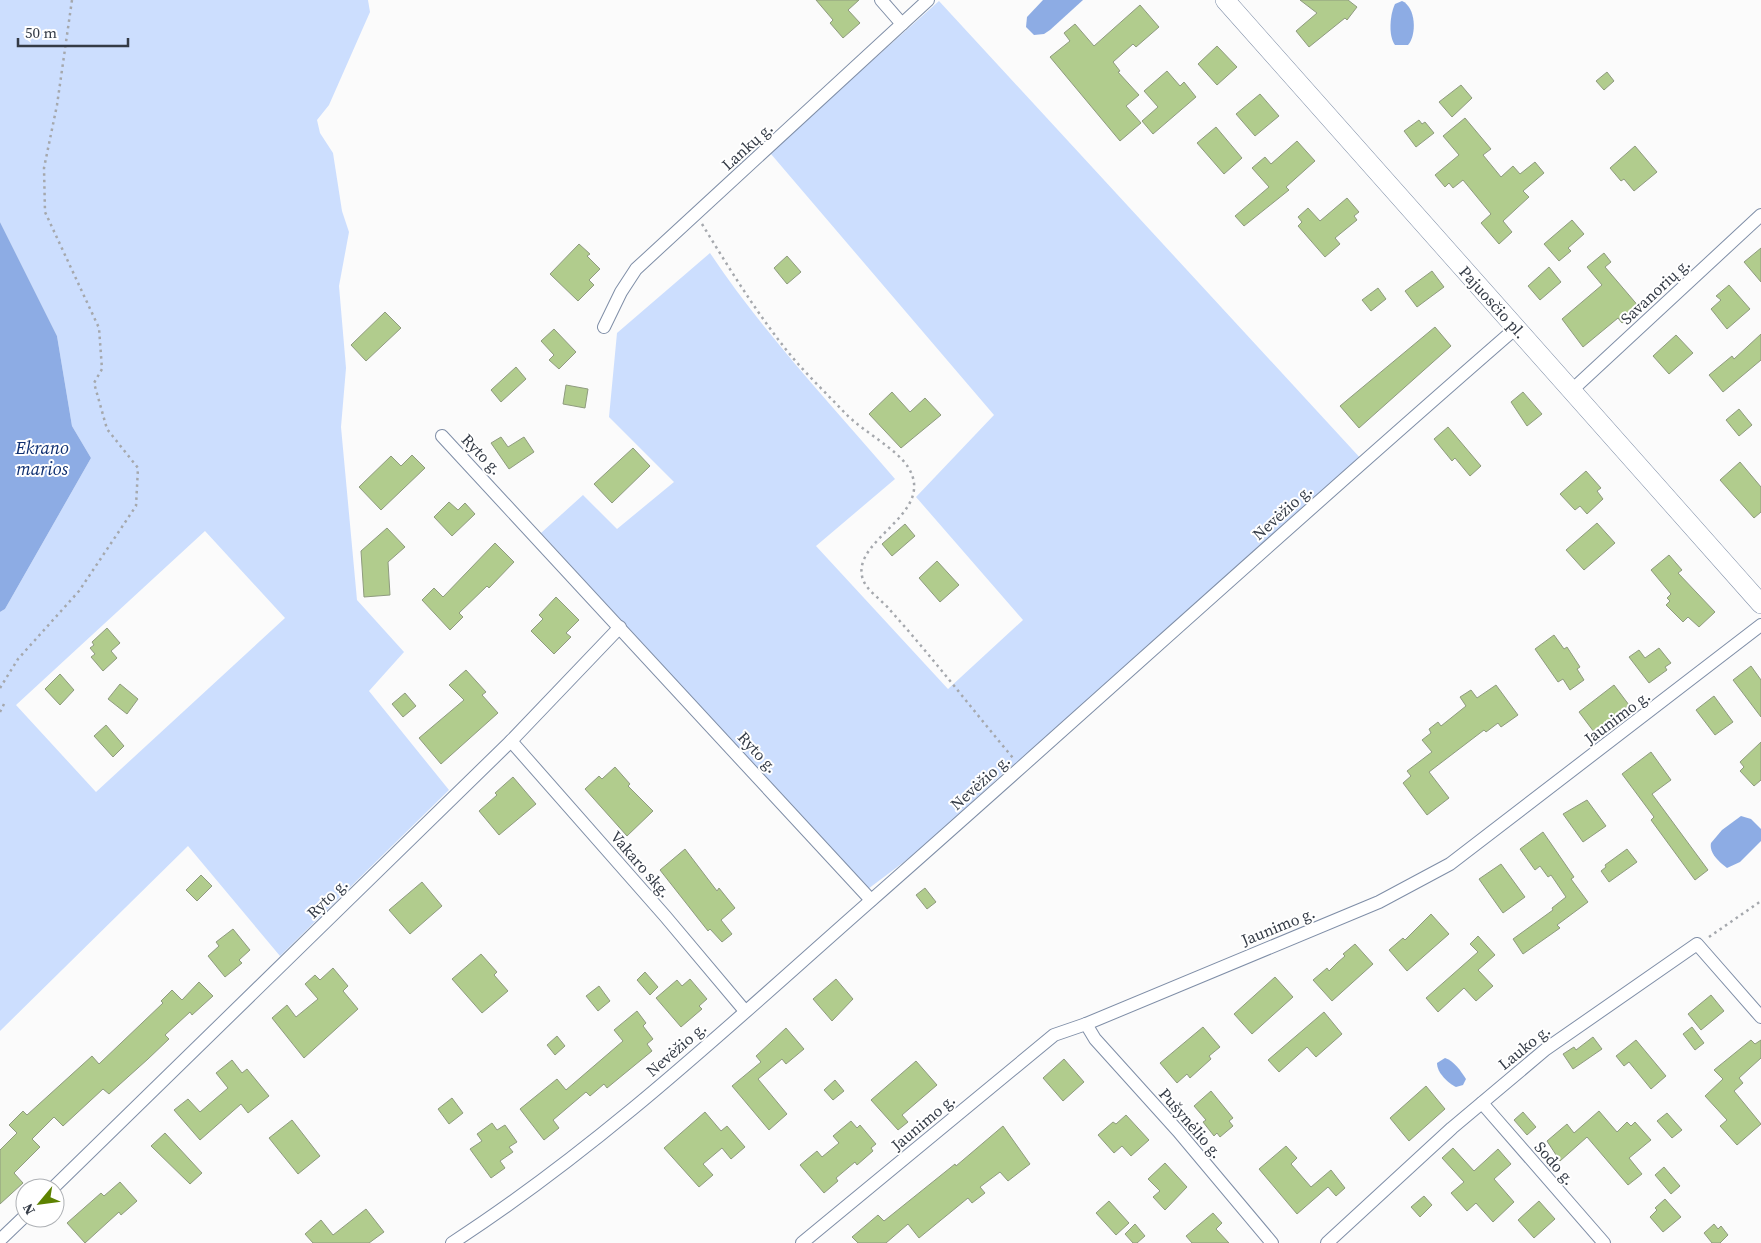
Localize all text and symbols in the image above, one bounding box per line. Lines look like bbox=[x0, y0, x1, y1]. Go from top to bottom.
scale bar bbox=[18, 15, 128, 47]
text: 50 m bbox=[25, 22, 57, 43]
street label: Lankų g. bbox=[717, 117, 777, 175]
street label: Savanorių g. bbox=[1615, 253, 1695, 329]
street label: Pajuosčio pl. bbox=[1454, 261, 1532, 343]
street label: Ryto g. bbox=[457, 429, 507, 479]
water label: Ekrano marios bbox=[14, 435, 69, 481]
street label: Nevėžio g. bbox=[1247, 479, 1317, 545]
street label: Jaunimo g. bbox=[1579, 685, 1655, 750]
street label: Ryto g. bbox=[733, 726, 783, 778]
street label: Nevėžio g. bbox=[945, 749, 1015, 815]
street label: Vakaro skg. bbox=[606, 826, 676, 902]
street label: Ryto g. bbox=[302, 873, 352, 923]
street label: Jaunimo g. bbox=[1237, 901, 1318, 951]
street label: Nevėžio g. bbox=[641, 1017, 711, 1081]
street label: Lauko g. bbox=[1493, 1019, 1555, 1075]
street label: Pušynėlio g. bbox=[1154, 1083, 1228, 1163]
street label: Jaunimo g. bbox=[885, 1089, 960, 1156]
street label: Sodo g. bbox=[1530, 1136, 1580, 1190]
north arrow bbox=[15, 1178, 65, 1228]
text: N bbox=[17, 1200, 40, 1219]

